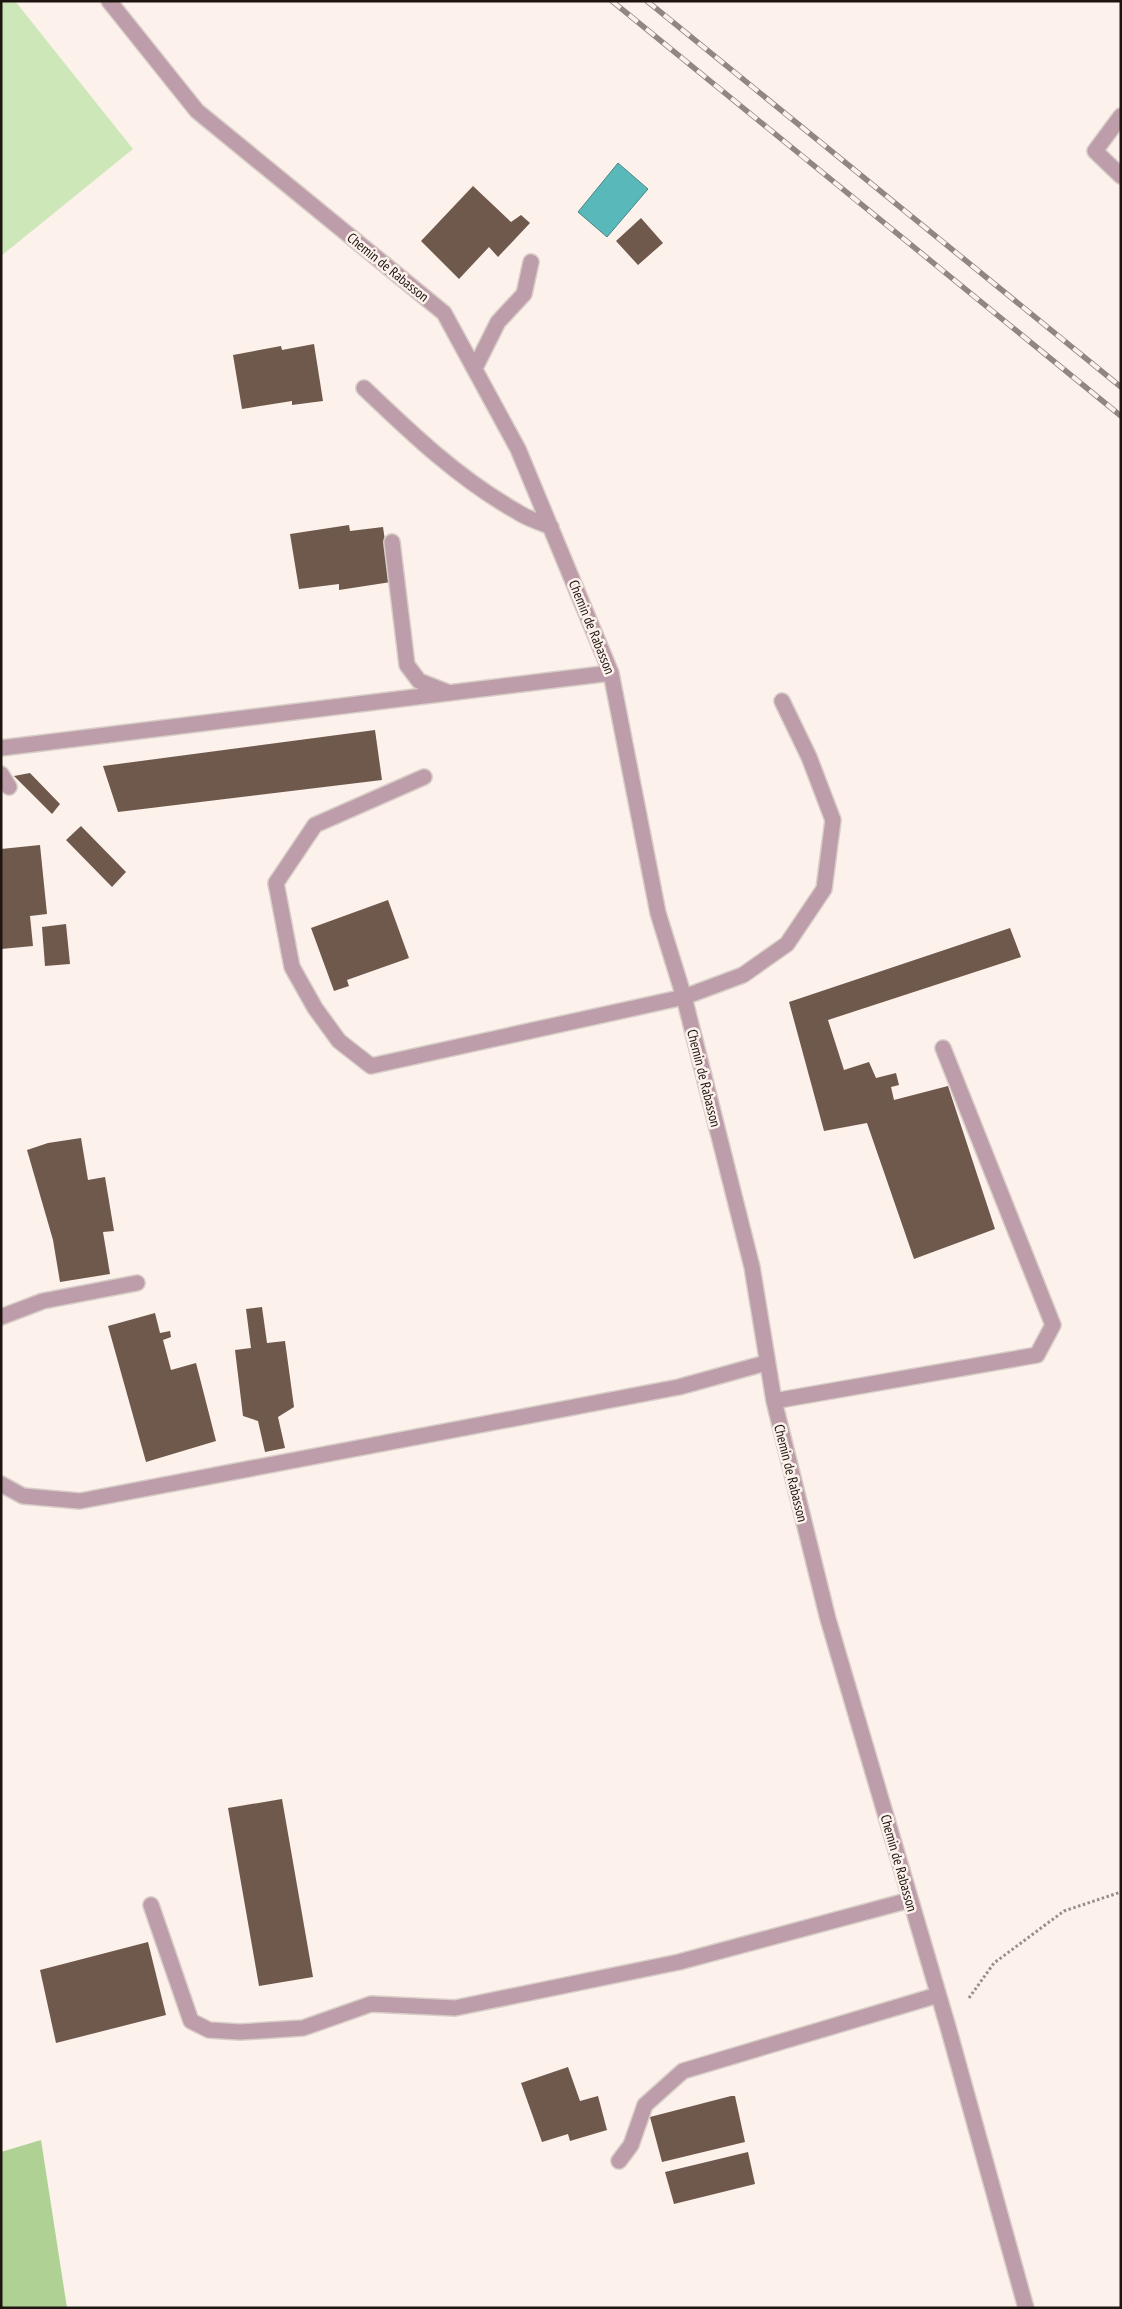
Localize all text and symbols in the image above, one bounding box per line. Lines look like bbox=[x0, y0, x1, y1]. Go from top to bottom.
street label: Chemin de Rabasson bbox=[343, 229, 433, 305]
street label: Chemin de Rabasson bbox=[565, 577, 619, 677]
street label: Chemin de Rabasson bbox=[683, 1027, 725, 1129]
street label: Chemin de Rabasson bbox=[770, 1422, 812, 1524]
street label: Chemin de Rabasson bbox=[877, 1812, 921, 1914]

